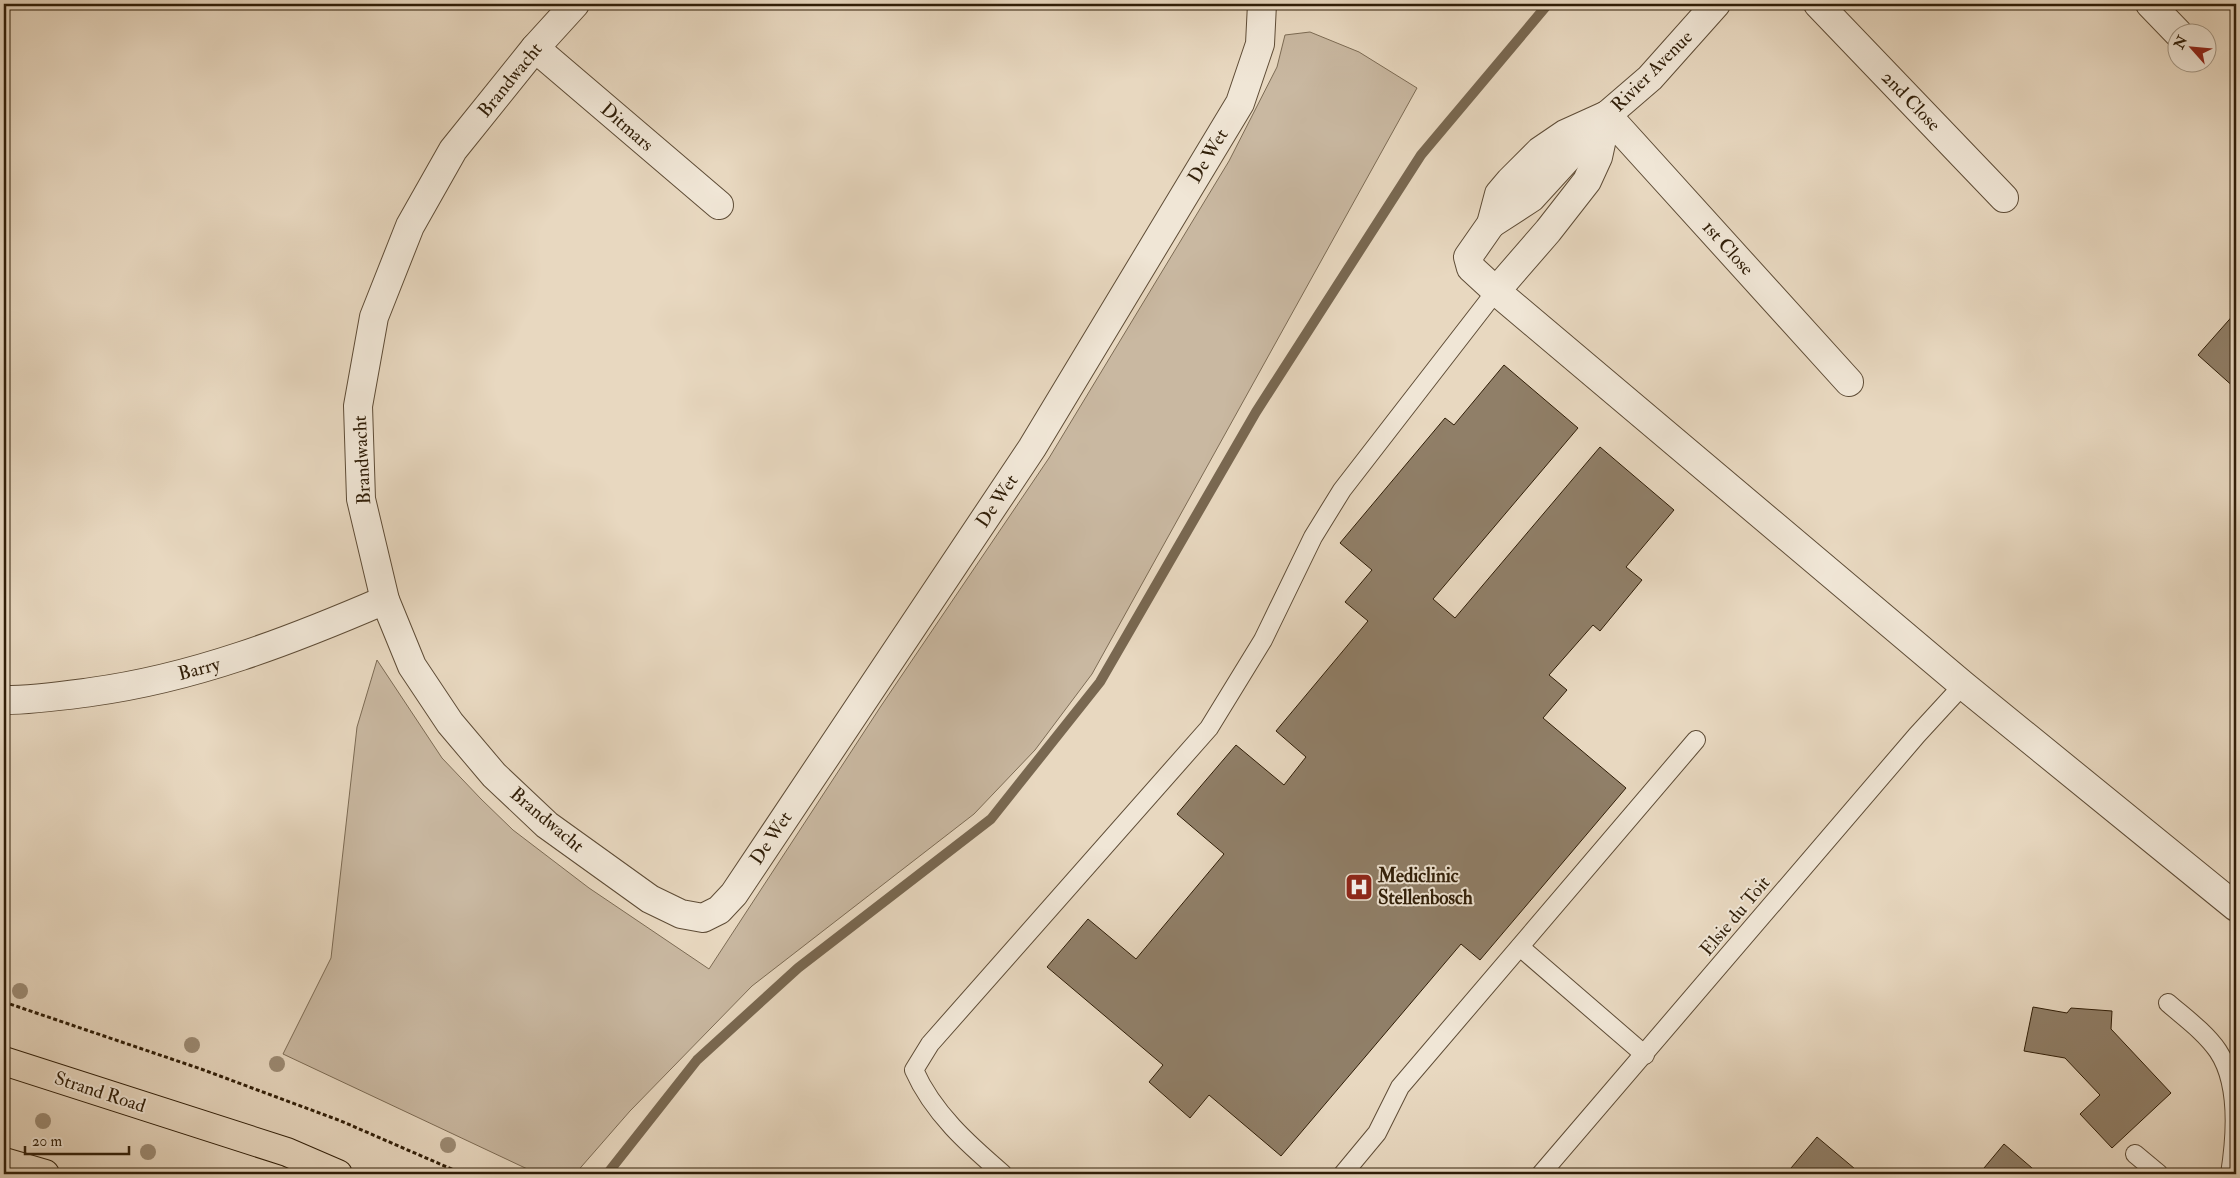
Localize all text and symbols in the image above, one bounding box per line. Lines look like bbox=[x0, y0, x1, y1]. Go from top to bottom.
north arrow bbox=[2168, 22, 2218, 72]
street label: Rivier Avenue bbox=[1606, 25, 1698, 117]
text: N bbox=[2170, 32, 2191, 53]
street label: Brandwacht bbox=[473, 38, 547, 122]
street label: 2nd Close bbox=[1876, 66, 1946, 136]
street label: Ditmars bbox=[595, 97, 659, 157]
street label: De Wet bbox=[1182, 124, 1234, 188]
street label: 1st Close bbox=[1697, 216, 1759, 281]
street label: Brandwacht bbox=[348, 415, 376, 505]
street label: De Wet bbox=[971, 470, 1023, 532]
street label: Barry bbox=[175, 652, 223, 686]
street label: Brandwacht bbox=[505, 782, 589, 858]
street label: De Wet bbox=[745, 807, 797, 869]
place label: Mediclinic Stellenbosch bbox=[1377, 864, 1473, 910]
street label: Elsie du Toit bbox=[1695, 871, 1775, 961]
hospital icon: Mediclinic Stellenbosch bbox=[1344, 872, 1374, 902]
street label: Strand Road bbox=[51, 1066, 149, 1118]
scale bar bbox=[25, 1123, 129, 1155]
text: 20 m bbox=[32, 1132, 62, 1151]

